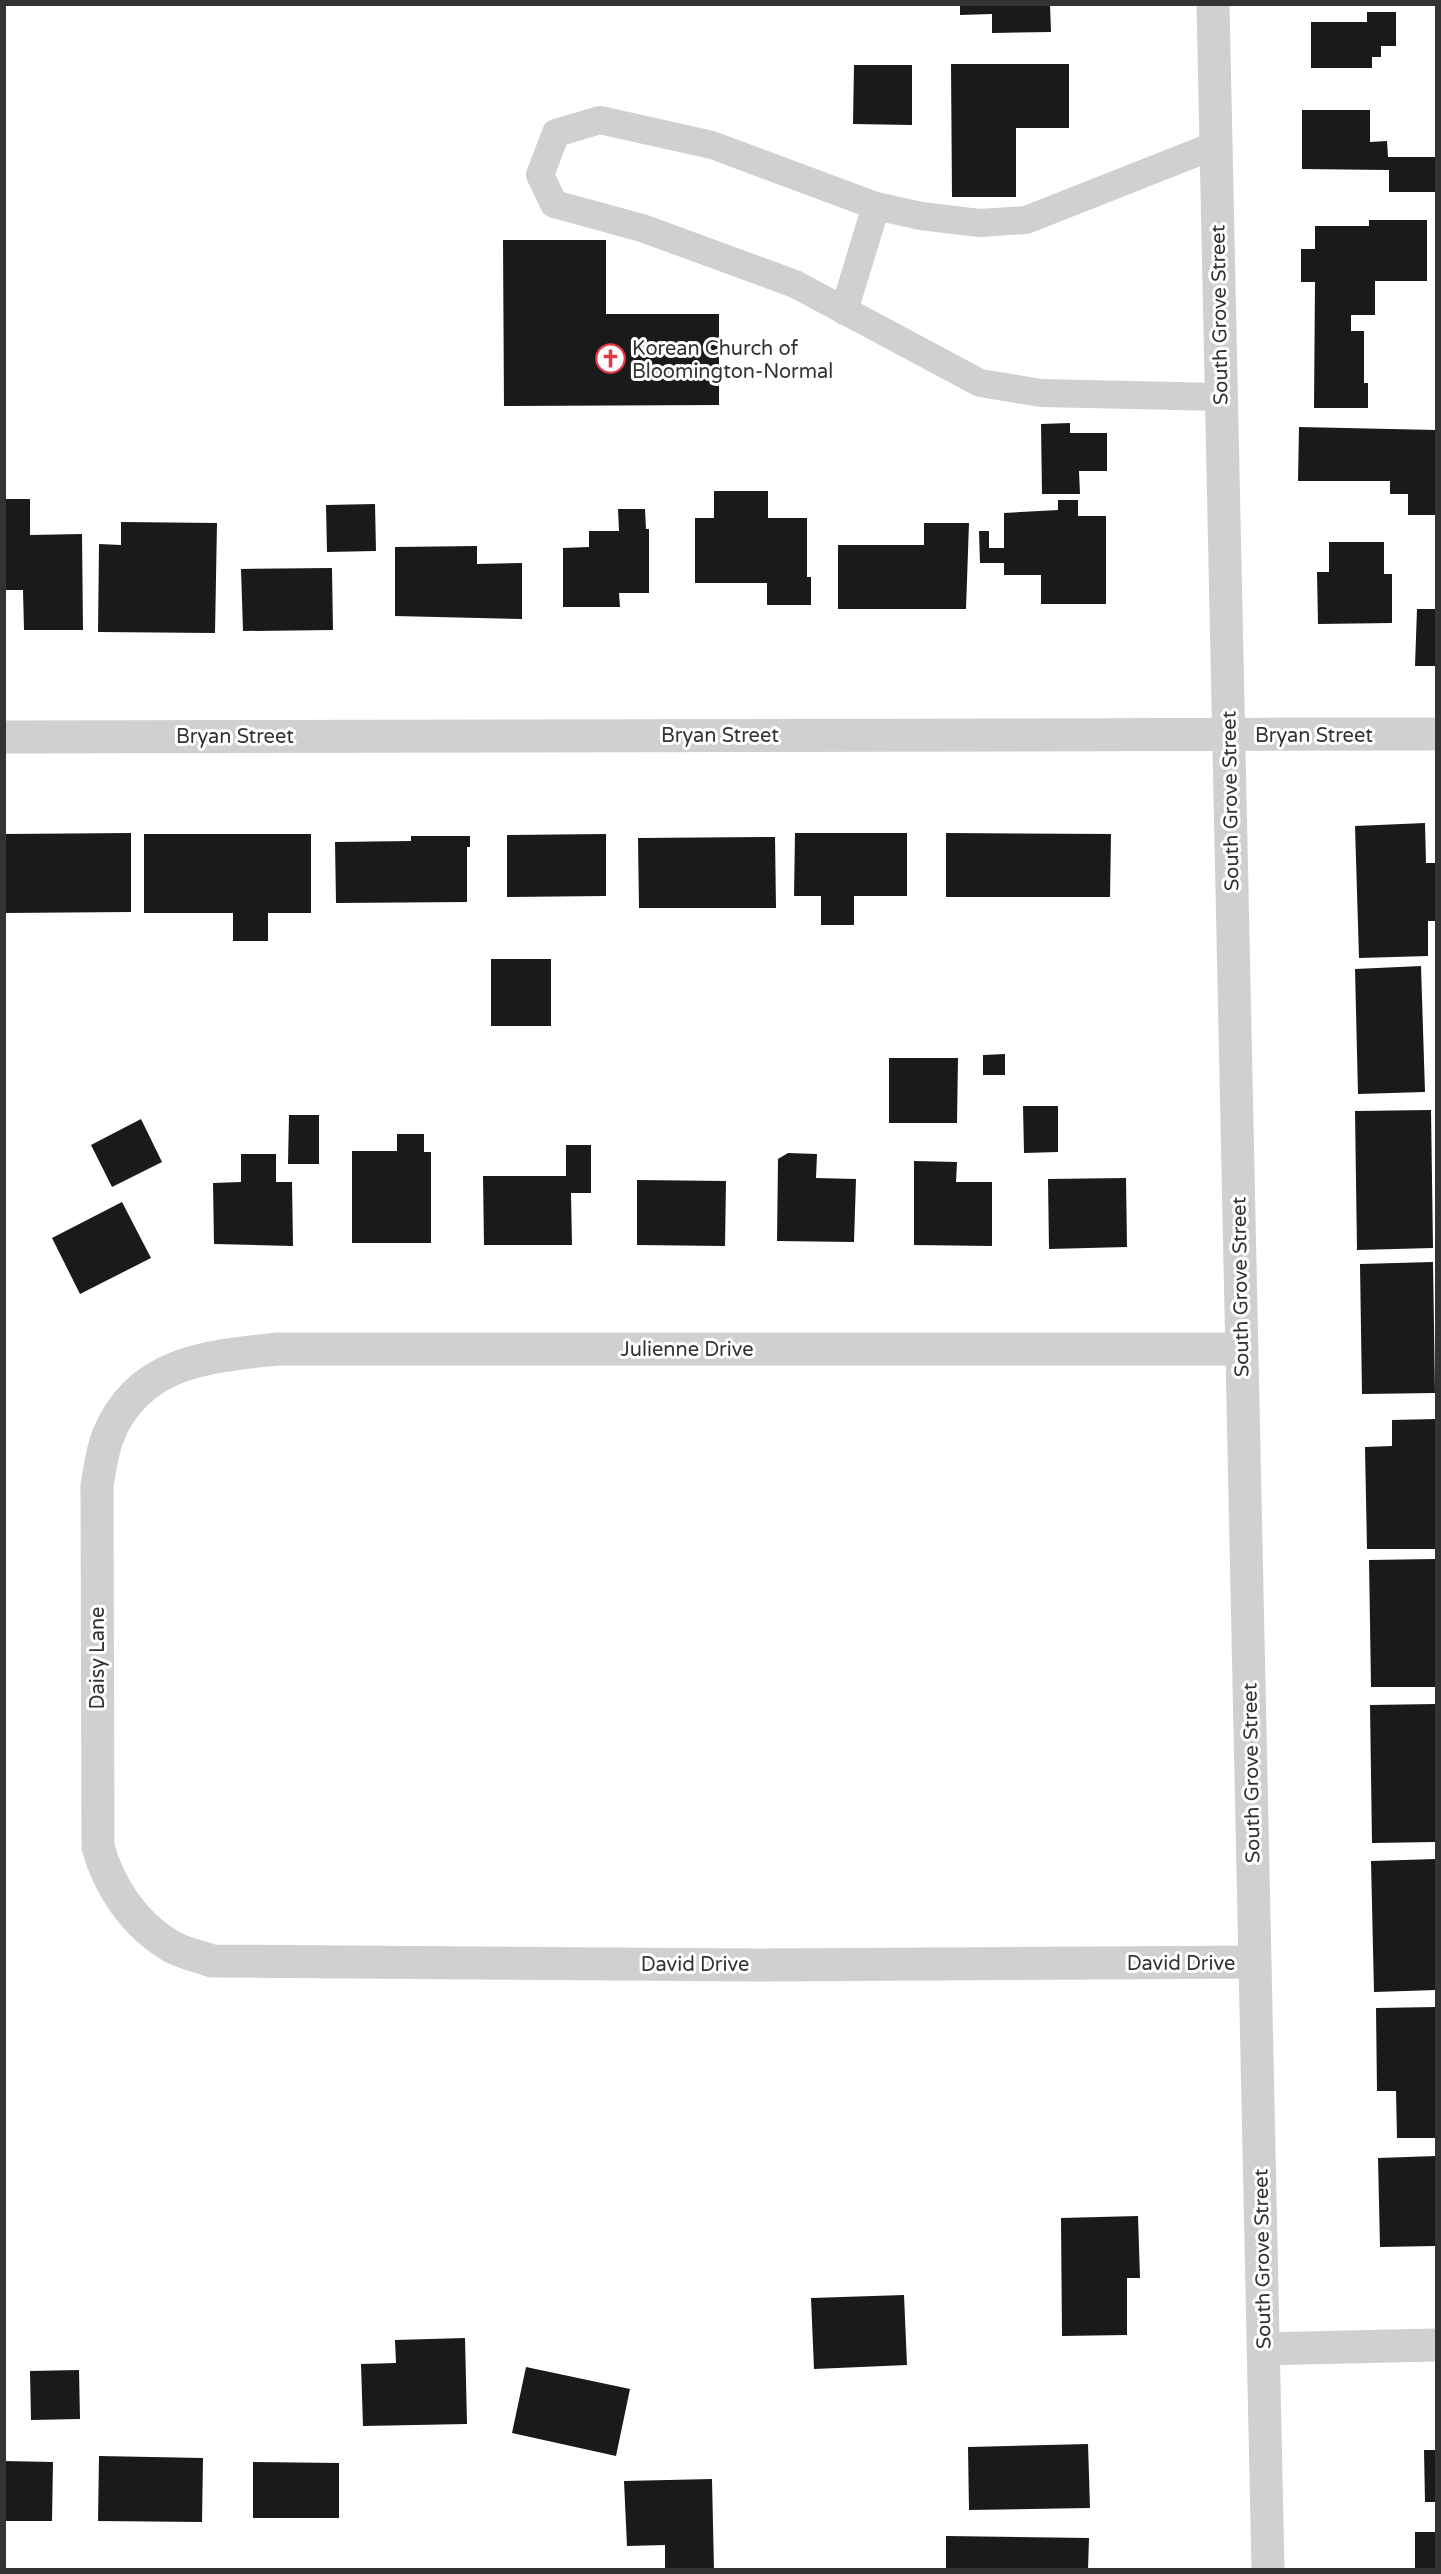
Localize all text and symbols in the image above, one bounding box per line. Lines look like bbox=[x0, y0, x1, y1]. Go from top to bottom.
street label: South Grove Street bbox=[1206, 224, 1234, 405]
place label: Korean Church of Bloomington-Normal bbox=[632, 337, 833, 384]
church icon: Korean Church of Bloomington-Normal bbox=[595, 343, 627, 375]
street label: South Grove Street bbox=[1217, 710, 1245, 891]
street label: Bryan Street bbox=[661, 724, 779, 748]
street label: Bryan Street bbox=[1255, 724, 1373, 748]
street label: Bryan Street bbox=[176, 725, 294, 749]
street label: South Grove Street bbox=[1227, 1196, 1255, 1377]
street label: Julienne Drive bbox=[621, 1338, 753, 1362]
street label: Daisy Lane bbox=[86, 1607, 110, 1709]
street label: South Grove Street bbox=[1238, 1682, 1266, 1863]
street label: David Drive bbox=[1127, 1952, 1235, 1976]
street label: David Drive bbox=[641, 1953, 749, 1977]
street label: South Grove Street bbox=[1249, 2168, 1277, 2349]

